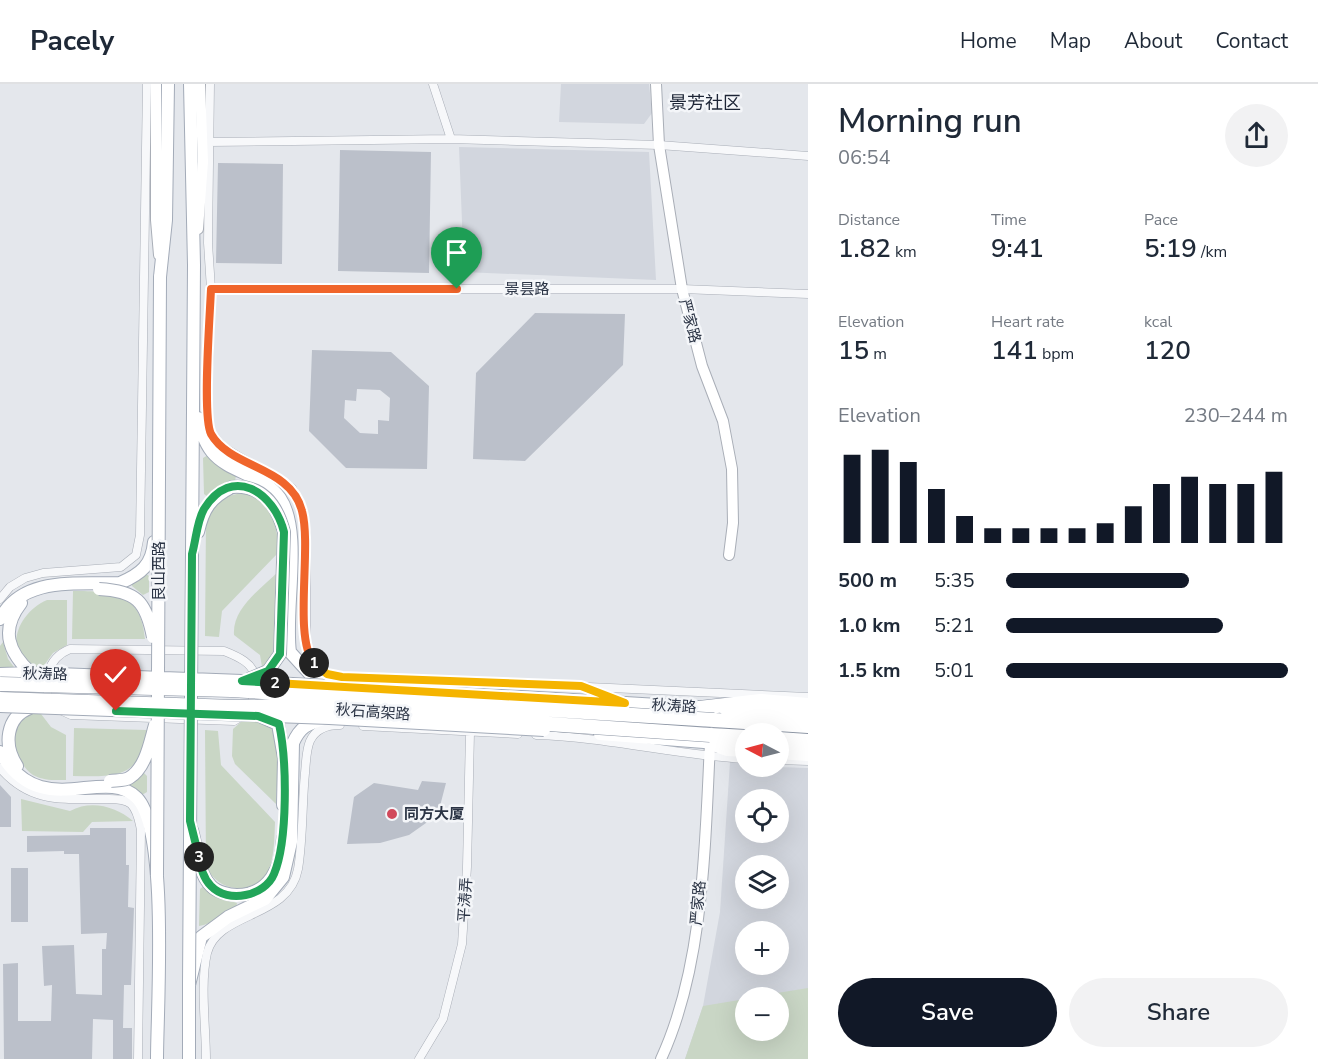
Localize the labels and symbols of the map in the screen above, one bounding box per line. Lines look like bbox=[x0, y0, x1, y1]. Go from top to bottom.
district label: 景芳社区 bbox=[669, 91, 741, 115]
pin bbox=[431, 227, 482, 289]
street label: 景昙路 bbox=[504, 279, 550, 299]
street label: 严家路 bbox=[675, 297, 705, 345]
street label: 艮山西路 bbox=[149, 541, 169, 601]
pin: 1 bbox=[299, 648, 329, 678]
pin bbox=[90, 649, 141, 711]
street label: 秋涛路 bbox=[22, 664, 68, 684]
pin: 2 bbox=[260, 668, 290, 698]
street label: 秋涛路 bbox=[651, 695, 697, 717]
street label: 秋石高架路 bbox=[335, 699, 411, 725]
north arrow bbox=[735, 723, 789, 777]
place label: 同方大厦 bbox=[404, 804, 464, 824]
marker: 同方大厦 bbox=[385, 807, 399, 821]
pin: 3 bbox=[184, 842, 214, 872]
street label: 平涛弄 bbox=[453, 877, 477, 923]
street label: 严家路 bbox=[686, 880, 710, 926]

